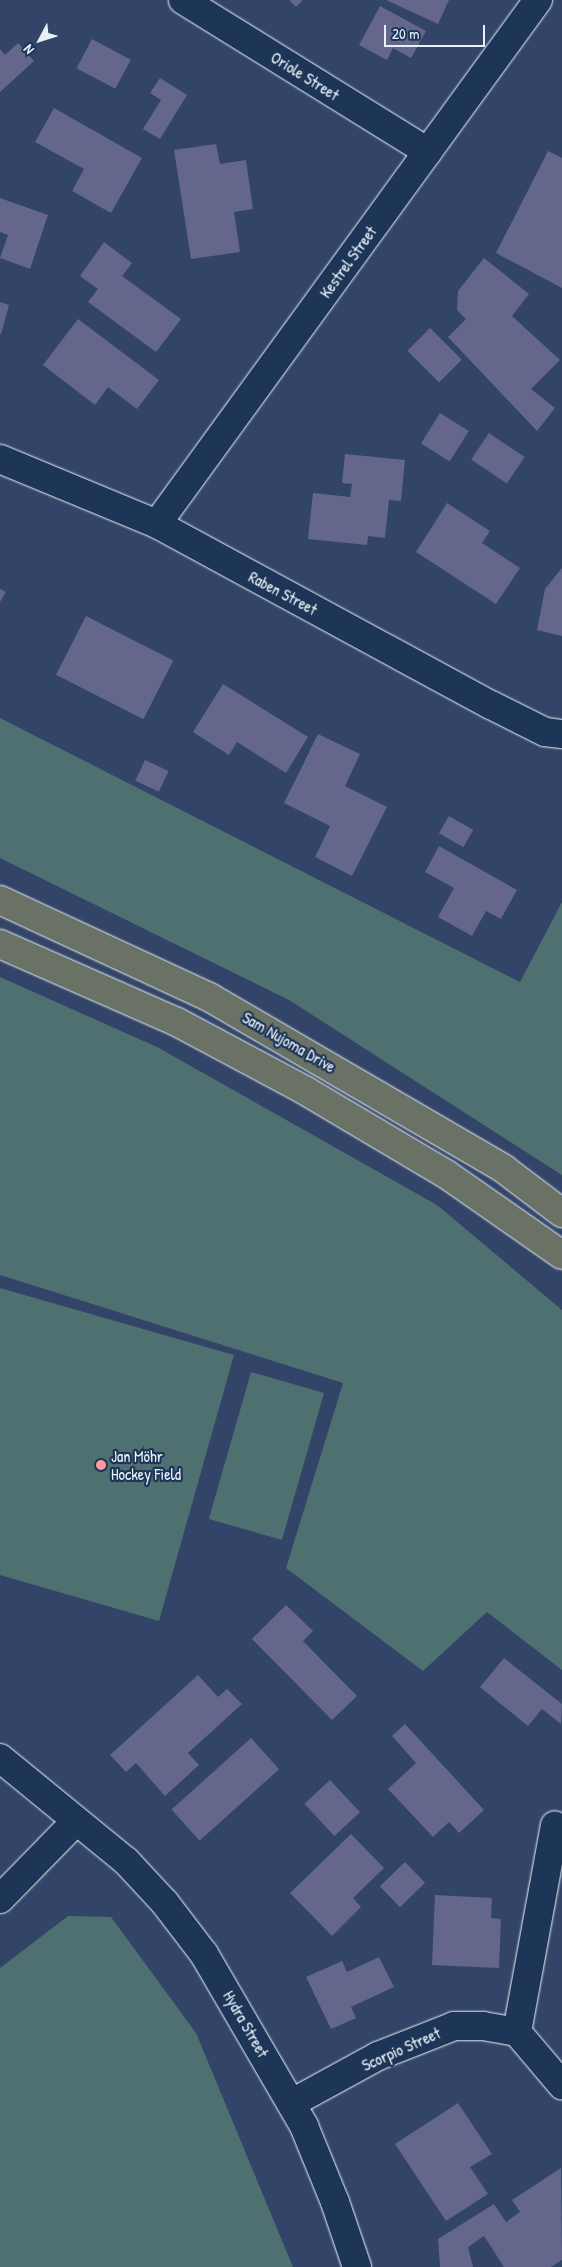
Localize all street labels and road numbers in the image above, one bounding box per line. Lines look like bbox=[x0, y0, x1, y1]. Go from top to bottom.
street label: Oriole Street bbox=[267, 48, 343, 104]
street label: Kestrel Street bbox=[316, 222, 380, 302]
street label: Raben Street bbox=[246, 567, 320, 619]
street label: Sam Nujoma Drive bbox=[239, 1008, 339, 1076]
street label: Hydra Street bbox=[219, 1987, 273, 2061]
street label: Scorpio Street bbox=[359, 2023, 443, 2075]

